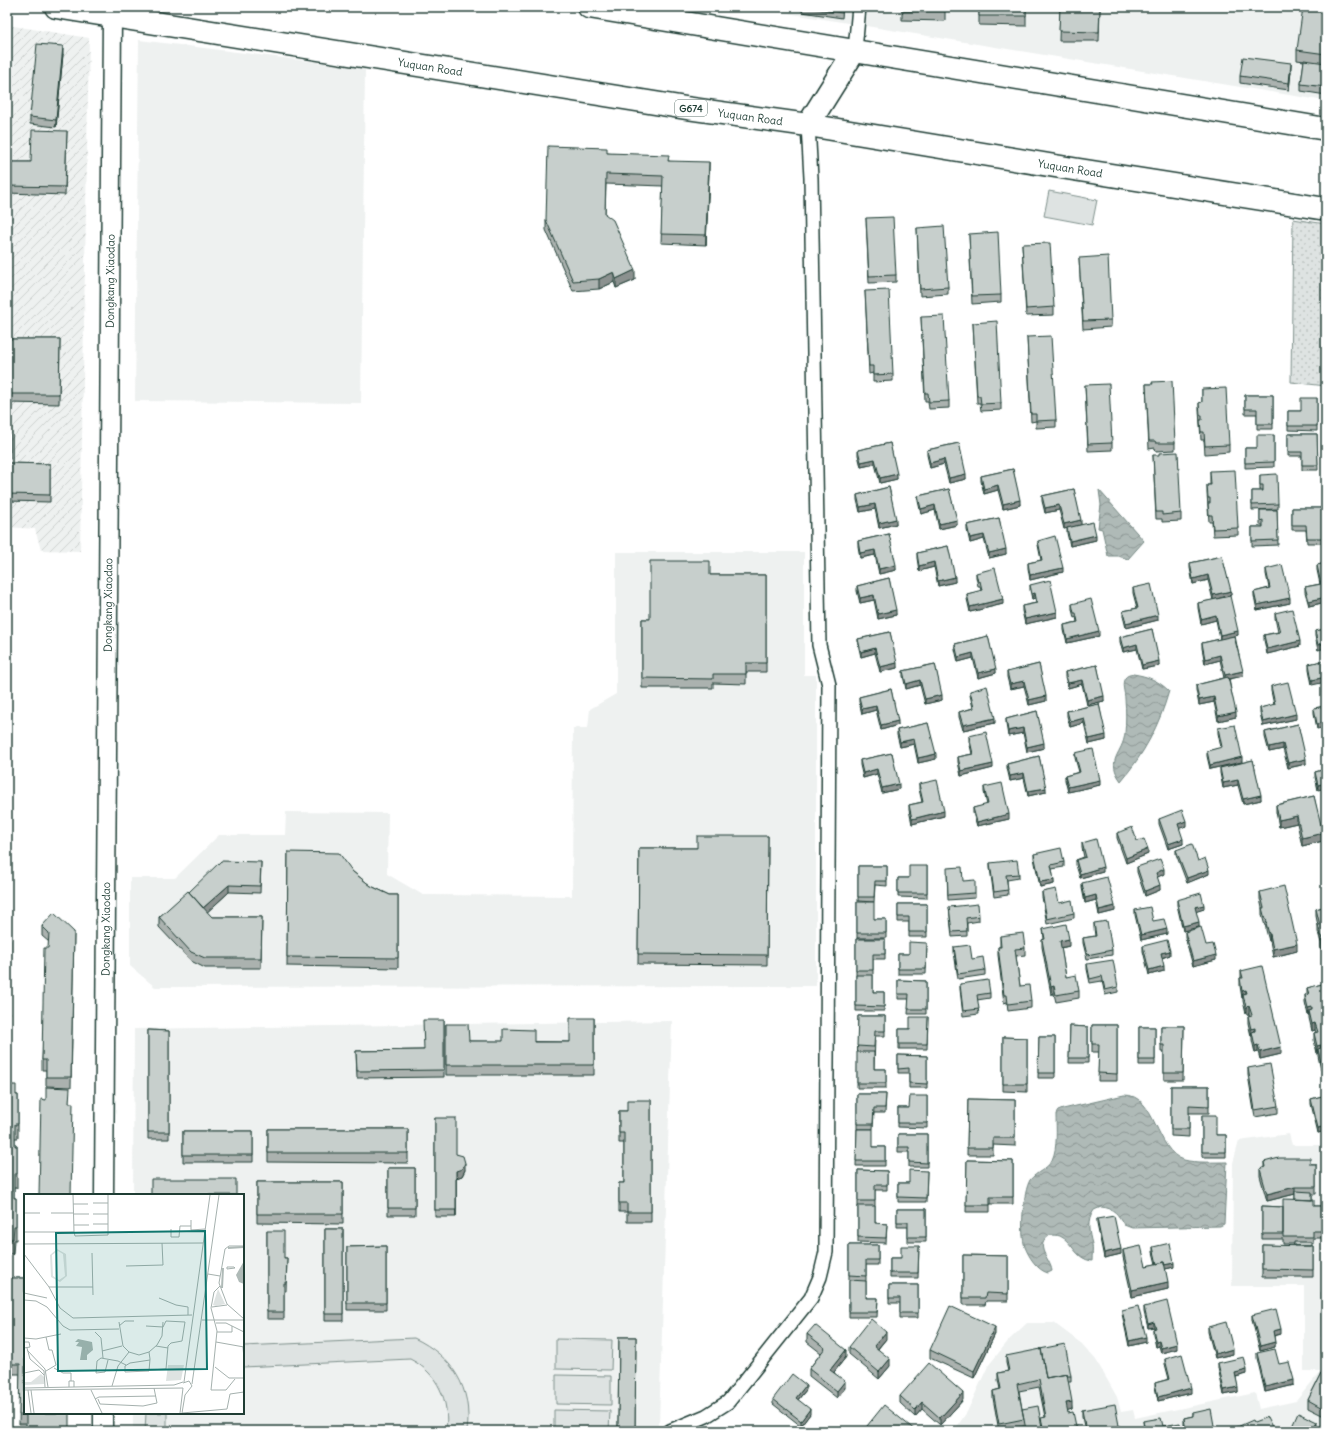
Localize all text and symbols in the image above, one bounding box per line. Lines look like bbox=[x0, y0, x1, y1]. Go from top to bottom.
street label: Yuquan Road bbox=[397, 55, 464, 79]
road number: G674 bbox=[675, 100, 707, 116]
street label: Yuquan Road bbox=[717, 106, 784, 128]
street label: Yuquan Road bbox=[1037, 156, 1104, 181]
street label: Dongkang Xiaodao bbox=[103, 234, 118, 328]
street label: Dongkang Xiaodao bbox=[101, 558, 115, 652]
street label: Dongkang Xiaodao bbox=[98, 882, 113, 976]
inset map bbox=[24, 1194, 244, 1414]

